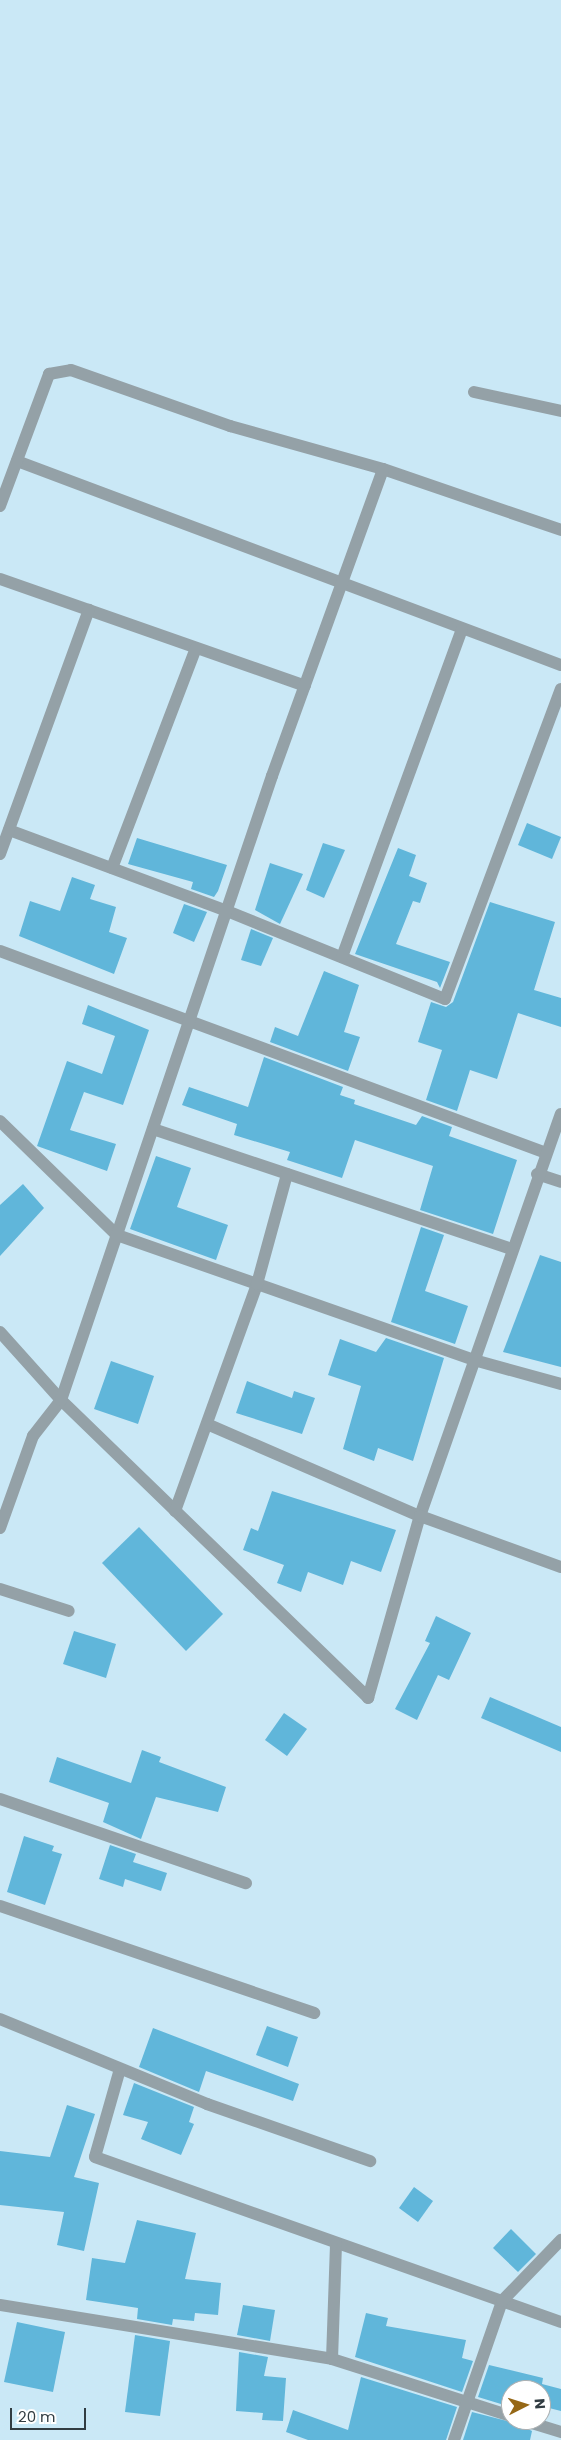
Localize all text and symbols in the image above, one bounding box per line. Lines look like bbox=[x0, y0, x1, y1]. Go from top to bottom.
north arrow bbox=[501, 2380, 551, 2430]
scale bar bbox=[12, 2398, 89, 2430]
text: N bbox=[530, 2398, 550, 2410]
text: 20 m bbox=[18, 2406, 56, 2427]

